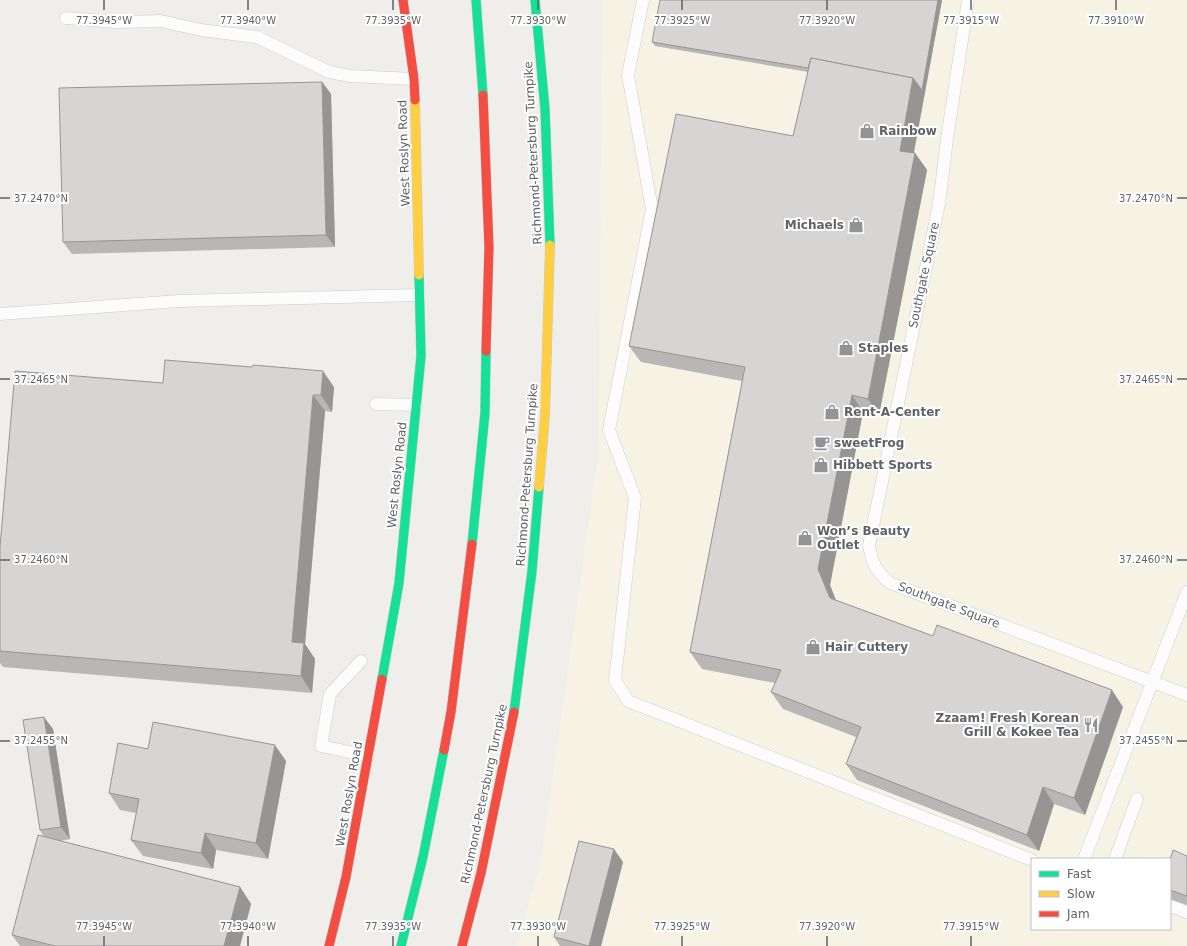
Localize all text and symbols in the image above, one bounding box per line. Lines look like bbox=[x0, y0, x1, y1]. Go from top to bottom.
text: 77.3945°W bbox=[76, 15, 132, 26]
text: 77.3940°W bbox=[220, 15, 276, 26]
text: 77.3935°W bbox=[365, 15, 421, 26]
text: 77.3930°W bbox=[510, 15, 566, 26]
text: 77.3925°W bbox=[654, 15, 710, 26]
text: 77.3920°W bbox=[799, 15, 855, 26]
text: 77.3915°W bbox=[943, 15, 999, 26]
text: 77.3910°W bbox=[1088, 15, 1144, 26]
street label: Richmond-Petersburg Turnpike bbox=[521, 61, 545, 245]
street label: West Roslyn Road bbox=[395, 99, 413, 207]
shop icon: Rainbow bbox=[858, 122, 876, 140]
place label: Rainbow bbox=[879, 124, 937, 138]
text: 37.2470°N bbox=[14, 193, 68, 204]
text: 37.2470°N bbox=[1119, 193, 1173, 204]
shop icon: Michaels bbox=[847, 216, 865, 234]
place label: Michaels bbox=[785, 218, 844, 232]
street label: Southgate Square bbox=[906, 221, 942, 329]
shop icon: Staples bbox=[837, 339, 855, 357]
place label: Staples bbox=[858, 341, 908, 355]
text: 37.2465°N bbox=[14, 374, 68, 385]
text: 37.2465°N bbox=[1119, 374, 1173, 385]
street label: Richmond-Petersburg Turnpike bbox=[514, 383, 540, 567]
shop icon: Rent-A-Center bbox=[823, 403, 841, 421]
place label: Rent-A-Center bbox=[844, 405, 940, 419]
street label: West Roslyn Road bbox=[384, 421, 410, 529]
cafe icon: sweetFrog bbox=[813, 434, 831, 452]
place label: sweetFrog bbox=[834, 436, 904, 450]
shop icon: Hibbett Sports bbox=[812, 456, 830, 474]
place label: Hibbett Sports bbox=[833, 458, 932, 472]
place label: Won’s Beauty Outlet bbox=[817, 524, 910, 552]
shop icon: Won’s Beauty Outlet bbox=[796, 529, 814, 547]
text: 37.2460°N bbox=[14, 554, 68, 565]
text: 37.2460°N bbox=[1119, 554, 1173, 565]
street label: Southgate Square bbox=[896, 579, 1002, 631]
shop icon: Hair Cuttery bbox=[804, 638, 822, 656]
place label: Hair Cuttery bbox=[825, 640, 908, 654]
street label: Richmond-Petersburg Turnpike bbox=[458, 703, 510, 885]
place label: Zzaam! Fresh Korean Grill & Kokee Tea bbox=[936, 711, 1079, 739]
restaurant icon: Zzaam! Fresh Korean Grill & Kokee Tea bbox=[1082, 716, 1100, 734]
text: 37.2455°N bbox=[14, 735, 68, 746]
text: 37.2455°N bbox=[1119, 735, 1173, 746]
street label: West Roslyn Road bbox=[333, 740, 365, 848]
legend bbox=[1031, 858, 1171, 930]
text: Fast bbox=[1067, 867, 1091, 881]
text: Slow bbox=[1067, 887, 1095, 901]
text: Jam bbox=[1066, 907, 1090, 921]
text: 77.3945°W bbox=[76, 921, 132, 932]
text: 77.3940°W bbox=[220, 921, 276, 932]
text: 77.3935°W bbox=[365, 921, 421, 932]
text: 77.3930°W bbox=[510, 921, 566, 932]
text: 77.3925°W bbox=[654, 921, 710, 932]
text: 77.3920°W bbox=[799, 921, 855, 932]
text: 77.3915°W bbox=[943, 921, 999, 932]

